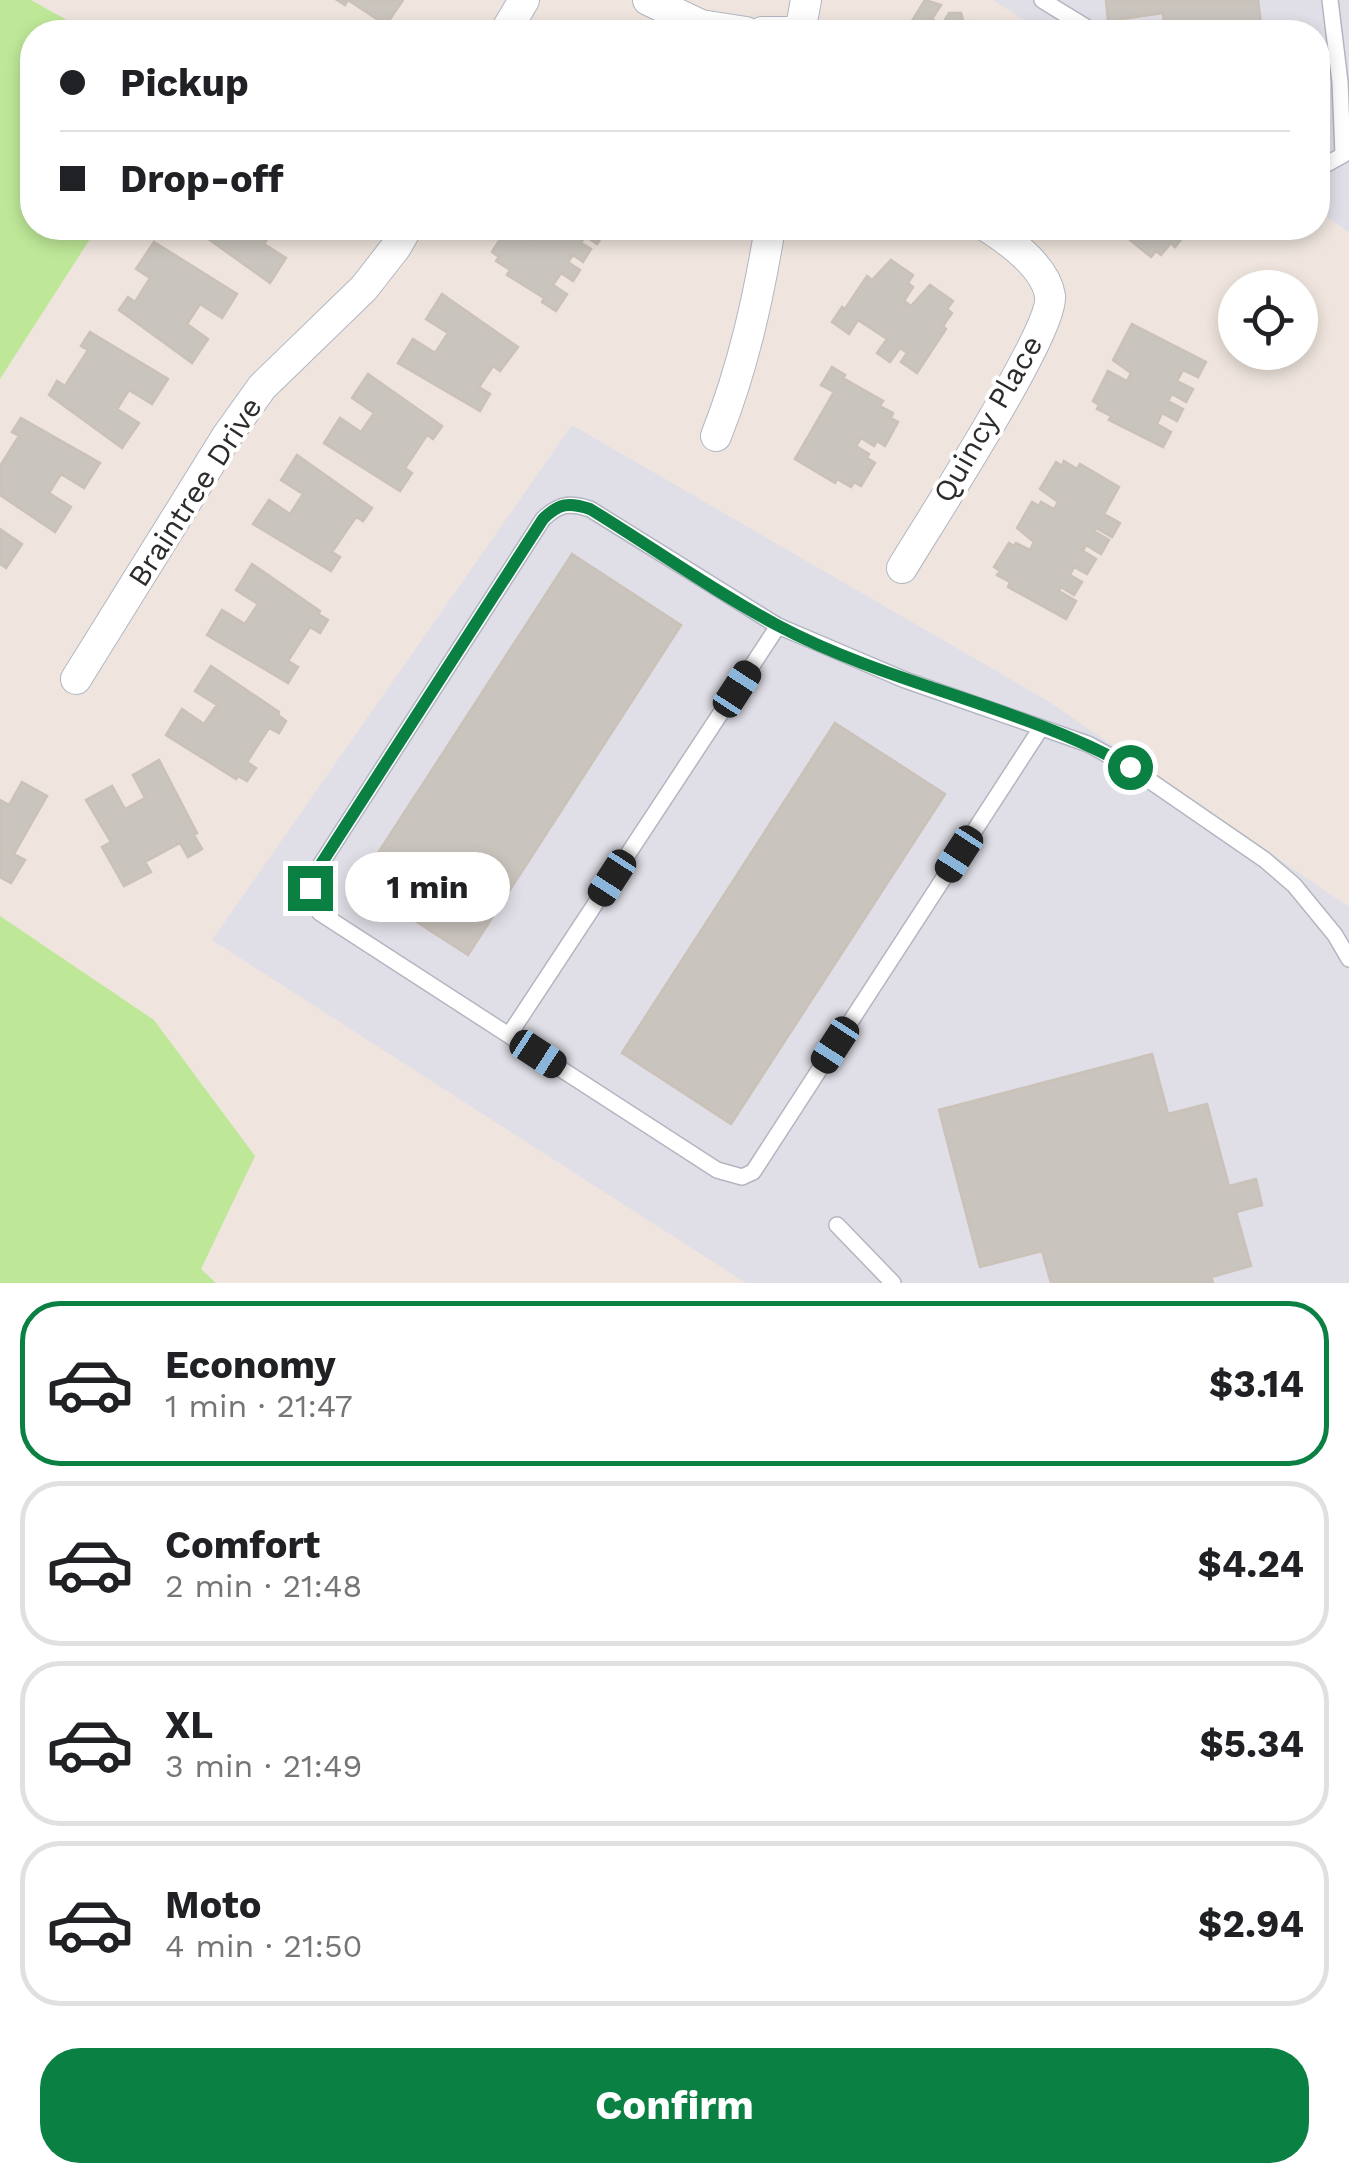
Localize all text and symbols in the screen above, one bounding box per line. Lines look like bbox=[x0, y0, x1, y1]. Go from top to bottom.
text: Pickup bbox=[120, 61, 249, 105]
text: Drop-off bbox=[120, 157, 284, 201]
map controls bbox=[1218, 270, 1318, 370]
button: locate bbox=[1218, 270, 1318, 370]
street label: Quincy Place bbox=[926, 329, 1050, 509]
street label: Braintree Drive bbox=[120, 391, 269, 593]
car bbox=[708, 656, 766, 722]
route start bbox=[1108, 745, 1153, 790]
car bbox=[930, 821, 988, 887]
car bbox=[583, 845, 641, 911]
callout: 1 min bbox=[345, 853, 510, 923]
route end bbox=[288, 866, 333, 911]
text: 1 min bbox=[386, 868, 469, 906]
car bbox=[806, 1012, 864, 1078]
car bbox=[505, 1025, 571, 1083]
icon: car bbox=[45, 1339, 135, 1429]
text: Economy bbox=[165, 1343, 336, 1387]
text: $3.14 bbox=[1209, 1362, 1304, 1406]
text: 1 min · 21:47 bbox=[165, 1387, 353, 1425]
icon: car bbox=[45, 1519, 135, 1609]
text: Comfort bbox=[165, 1523, 320, 1567]
text: $4.24 bbox=[1198, 1542, 1304, 1586]
text: 2 min · 21:48 bbox=[165, 1567, 362, 1605]
icon: car bbox=[45, 1699, 135, 1789]
text: XL bbox=[165, 1703, 213, 1747]
text: $5.34 bbox=[1199, 1722, 1304, 1766]
text: 3 min · 21:49 bbox=[165, 1747, 362, 1785]
icon: car bbox=[45, 1879, 135, 1969]
text: Moto bbox=[165, 1883, 261, 1927]
text: $2.94 bbox=[1198, 1902, 1304, 1946]
text: 4 min · 21:50 bbox=[165, 1927, 362, 1965]
button: Confirm bbox=[40, 2048, 1309, 2163]

